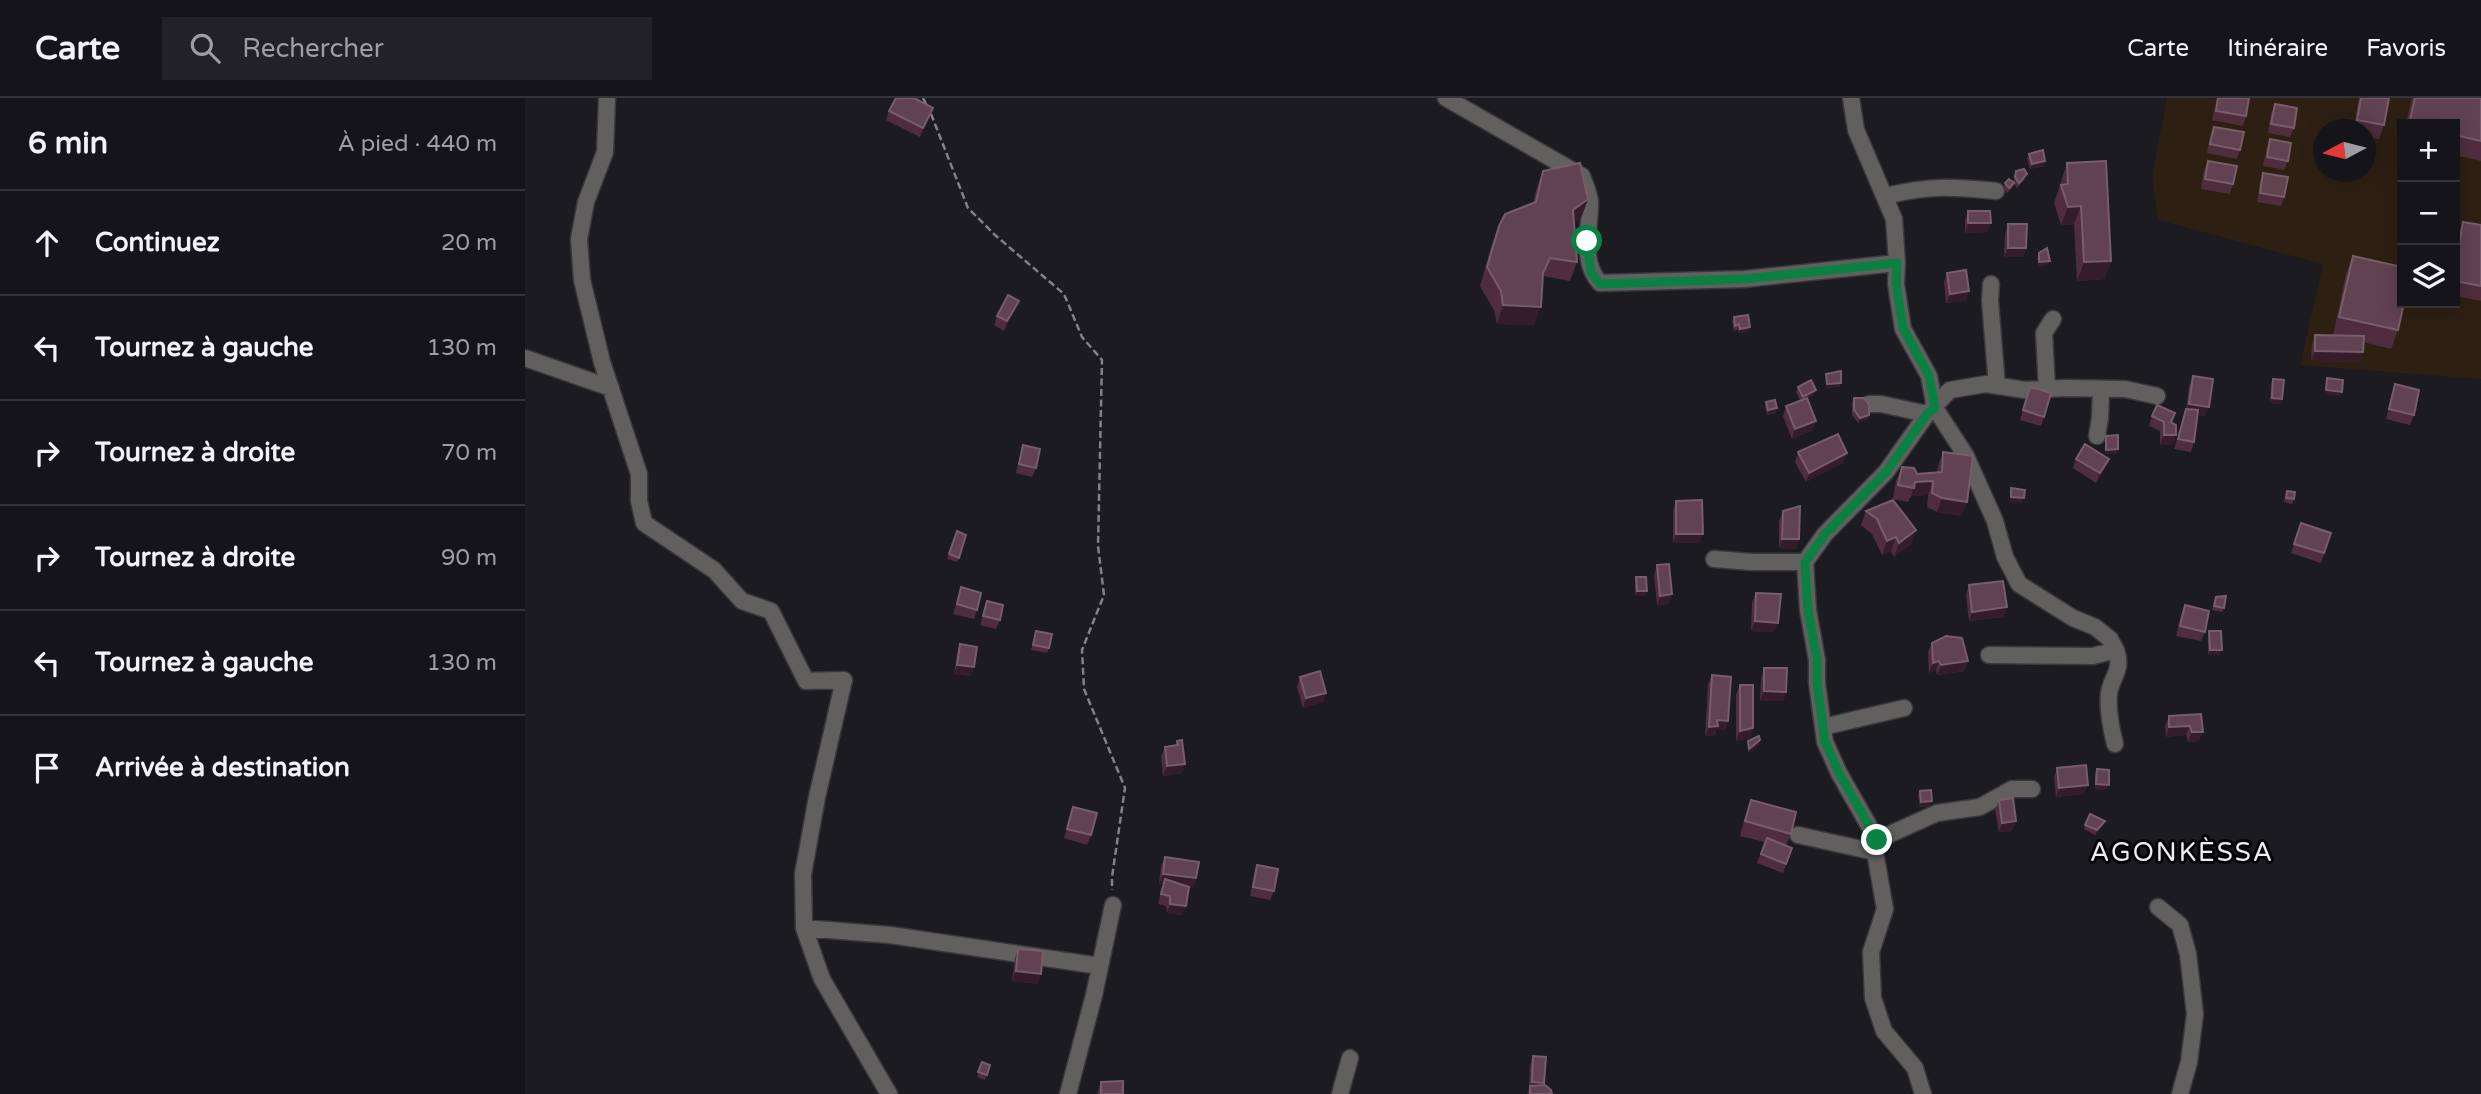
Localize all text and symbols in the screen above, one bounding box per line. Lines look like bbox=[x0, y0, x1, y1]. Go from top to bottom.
search box bbox=[162, 17, 652, 80]
text: Carte bbox=[35, 29, 120, 68]
icon: search bbox=[186, 29, 224, 67]
text: Rechercher bbox=[242, 33, 384, 64]
text: Carte bbox=[2127, 34, 2189, 63]
text: Itinéraire bbox=[2227, 34, 2328, 63]
text: Favoris bbox=[2366, 34, 2446, 63]
north arrow bbox=[2313, 119, 2376, 182]
map controls bbox=[2397, 119, 2460, 308]
button: + bbox=[2397, 119, 2460, 182]
text: 6 min bbox=[28, 125, 108, 162]
text: À pied · 440 m bbox=[338, 130, 497, 158]
button: − bbox=[2397, 182, 2460, 245]
icon: ahead bbox=[28, 224, 66, 262]
route start bbox=[1571, 225, 1602, 256]
text: Continuez bbox=[95, 227, 220, 258]
text: 20 m bbox=[441, 229, 497, 257]
button: layers bbox=[2397, 245, 2460, 308]
icon: left bbox=[28, 329, 66, 367]
text: Tournez à gauche bbox=[95, 332, 314, 363]
text: 130 m bbox=[427, 334, 497, 362]
icon: right bbox=[28, 434, 66, 472]
text: Tournez à droite bbox=[95, 437, 295, 468]
text: 70 m bbox=[441, 439, 497, 467]
icon: right bbox=[28, 539, 66, 577]
text: Tournez à droite bbox=[95, 542, 295, 573]
text: 90 m bbox=[441, 544, 497, 572]
icon: left bbox=[28, 644, 66, 682]
text: Tournez à gauche bbox=[95, 647, 314, 678]
text: 130 m bbox=[427, 649, 497, 677]
icon: arrive bbox=[28, 749, 66, 787]
text: Arrivée à destination bbox=[95, 752, 350, 783]
route end bbox=[1861, 824, 1892, 855]
district label: AGONKÈSSA bbox=[2090, 837, 2274, 868]

